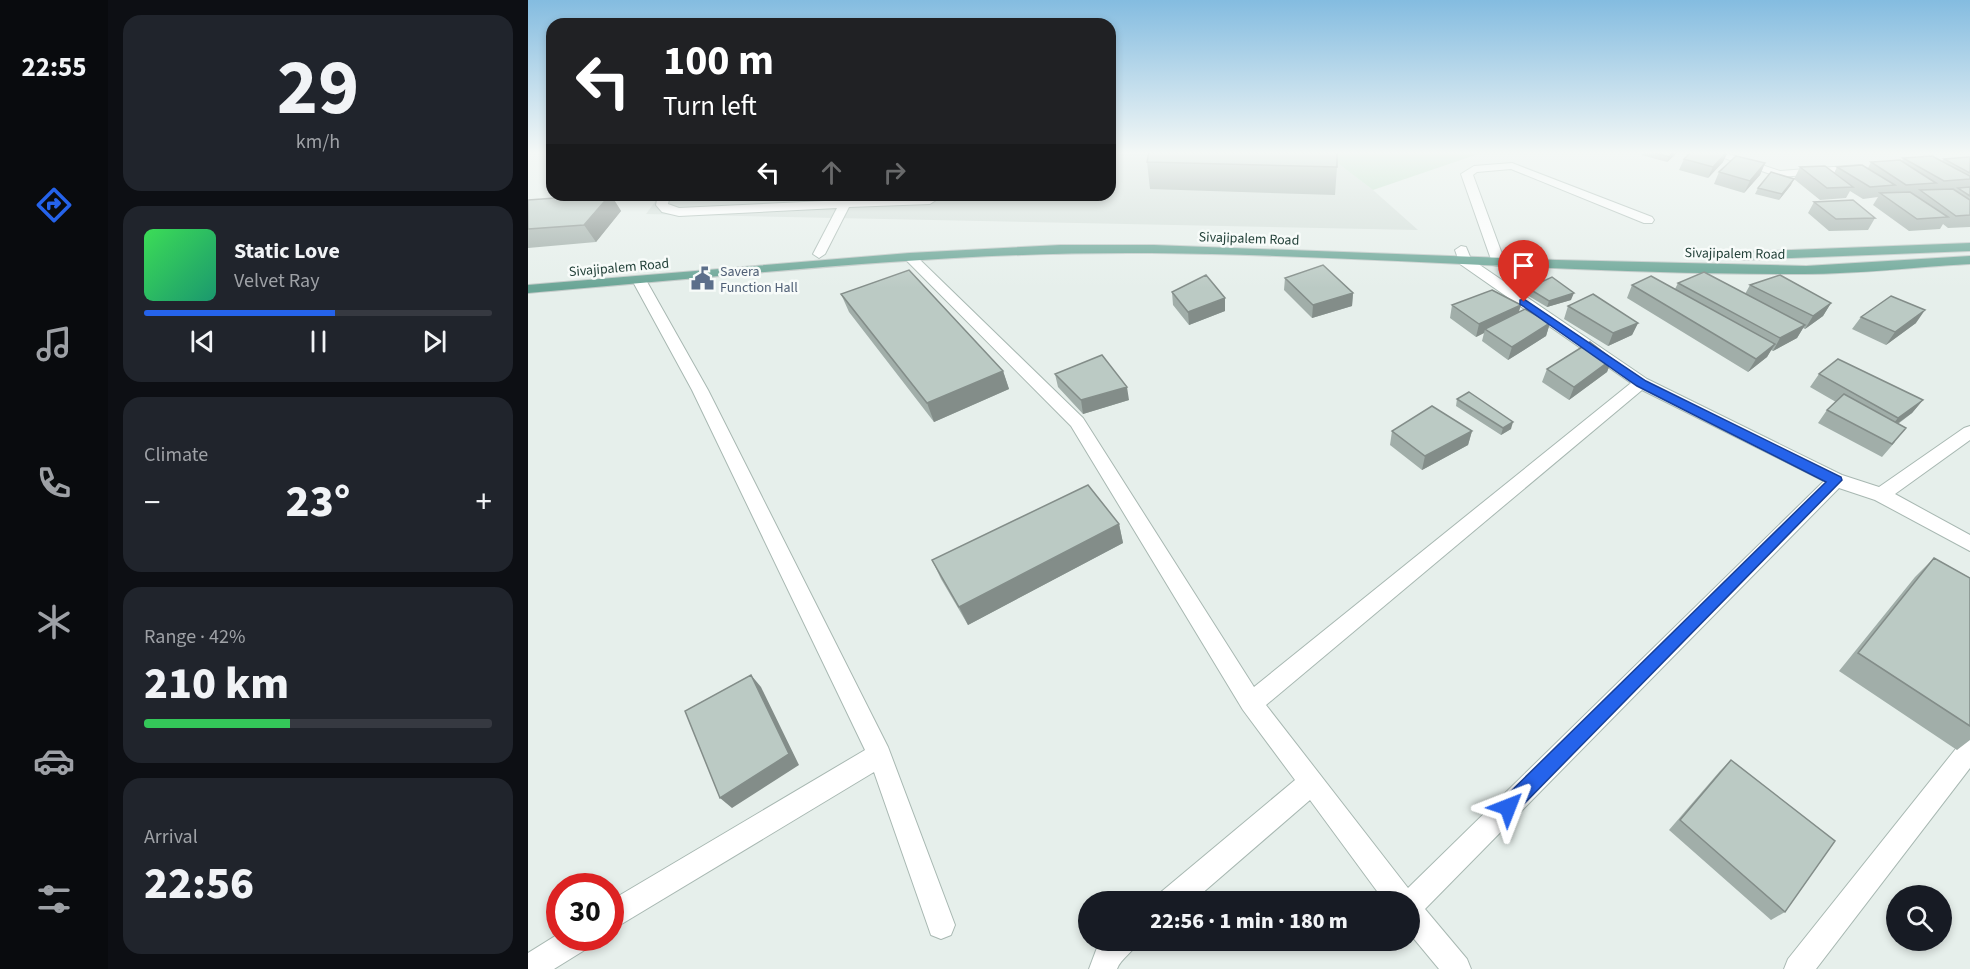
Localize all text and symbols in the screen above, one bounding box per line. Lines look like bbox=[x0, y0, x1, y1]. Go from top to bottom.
text: 100 m bbox=[663, 31, 774, 91]
text: 29 bbox=[277, 33, 359, 144]
icon: left bbox=[564, 42, 642, 120]
text: 22:55 bbox=[21, 48, 87, 87]
text: Turn left bbox=[663, 87, 757, 126]
text: km/h bbox=[296, 128, 340, 156]
icon: left bbox=[752, 156, 785, 189]
icon: ahead bbox=[815, 156, 848, 189]
icon: right bbox=[878, 156, 911, 189]
icon: directions bbox=[33, 184, 75, 226]
street label: Sivajipalem Road bbox=[1198, 227, 1300, 251]
text: Static Love bbox=[234, 235, 340, 267]
pin bbox=[1498, 240, 1549, 302]
street label: Sivajipalem Road bbox=[1684, 243, 1786, 265]
icon: arrive bbox=[1507, 249, 1540, 282]
street label: Sivajipalem Road bbox=[568, 254, 670, 282]
place label: Savera Function Hall bbox=[720, 262, 798, 298]
public building icon: Savera Function Hall bbox=[689, 266, 715, 292]
text: Velvet Ray bbox=[234, 267, 320, 295]
icon: music bbox=[33, 323, 75, 365]
icon: previous bbox=[186, 325, 219, 358]
icon: pause bbox=[302, 325, 335, 358]
icon: next bbox=[418, 325, 451, 358]
text: Climate bbox=[144, 441, 208, 469]
icon: phone bbox=[33, 462, 75, 504]
text: 23° bbox=[286, 470, 350, 534]
text: − bbox=[144, 479, 160, 526]
text: + bbox=[476, 479, 492, 526]
icon: climate bbox=[33, 601, 75, 643]
text: Range · 42% bbox=[144, 623, 245, 651]
text: 210 km bbox=[144, 652, 289, 716]
icon: car bbox=[33, 740, 75, 782]
position arrow bbox=[1476, 775, 1540, 839]
text: Arrival bbox=[144, 823, 198, 851]
text: 22:56 bbox=[144, 852, 254, 916]
speed limit sign: 30 bbox=[546, 873, 624, 951]
icon: filters bbox=[33, 878, 75, 920]
map controls bbox=[1886, 885, 1952, 951]
button: search bbox=[1886, 885, 1952, 951]
text: 22:56 · 1 min · 180 m bbox=[1150, 905, 1348, 937]

